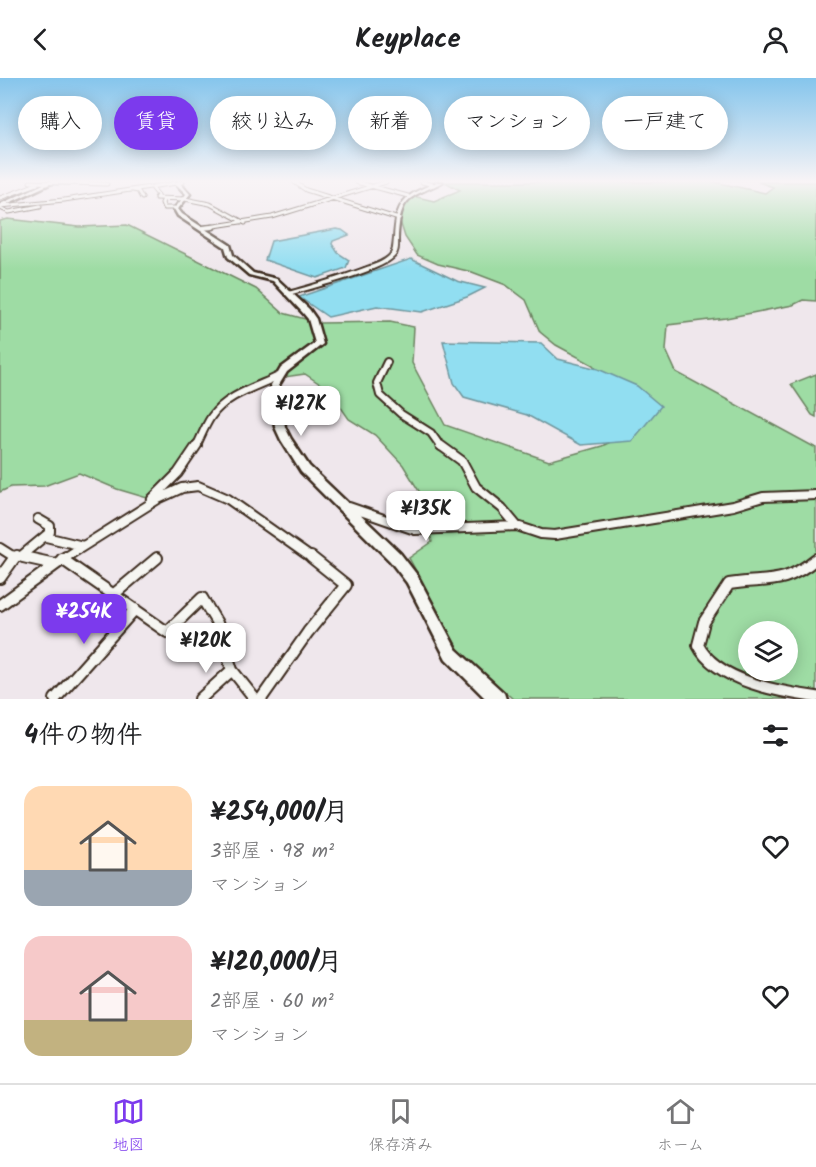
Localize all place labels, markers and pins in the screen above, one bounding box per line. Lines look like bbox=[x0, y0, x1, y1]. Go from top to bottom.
pin: ¥127K bbox=[259, 386, 343, 437]
pin: ¥135K bbox=[384, 491, 468, 542]
pin: ¥254K bbox=[42, 594, 126, 645]
pin: ¥120K bbox=[164, 623, 248, 674]

